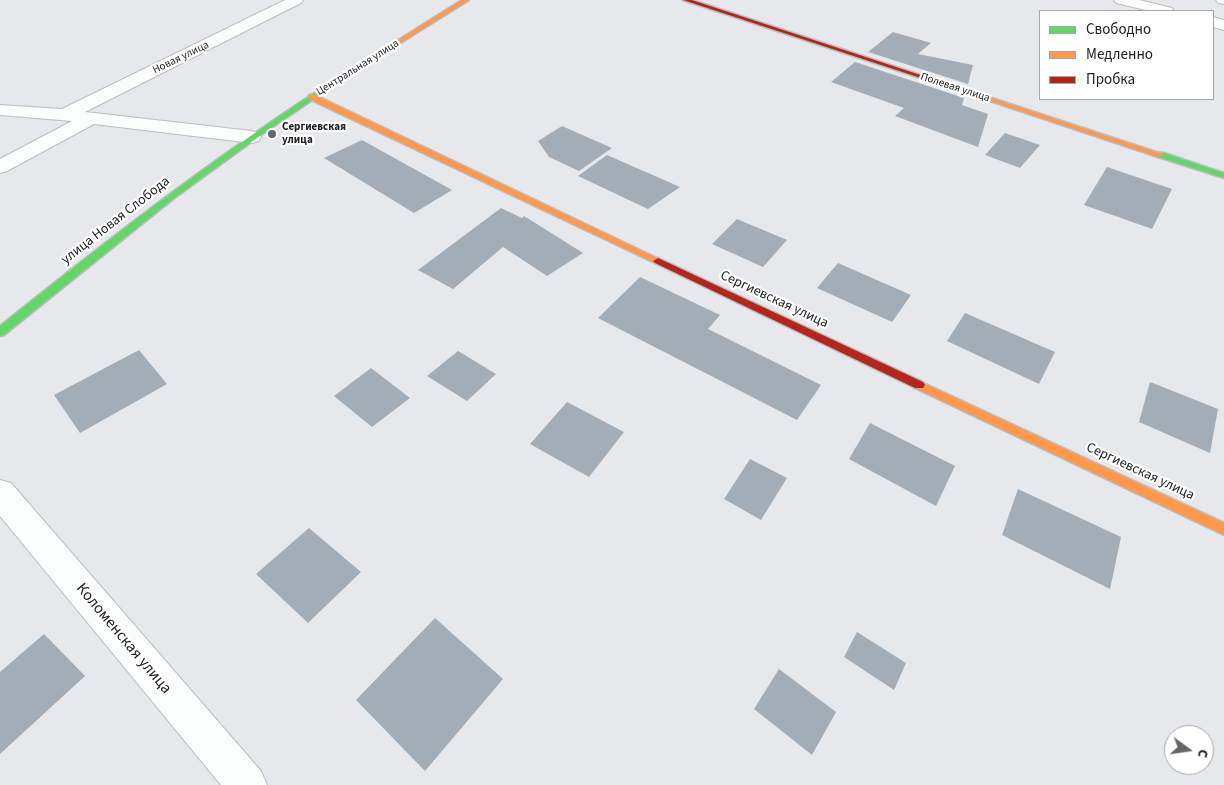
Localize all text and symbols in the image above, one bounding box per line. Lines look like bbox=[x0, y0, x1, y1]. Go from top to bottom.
legend bbox=[1039, 10, 1214, 100]
text: Свободно bbox=[1086, 19, 1151, 40]
street label: Центральная улица bbox=[314, 37, 402, 99]
street label: Новая улица bbox=[151, 39, 211, 77]
text: Медленно bbox=[1086, 44, 1153, 65]
text: Пробка bbox=[1086, 69, 1135, 90]
street label: Полевая улица bbox=[919, 71, 991, 105]
place label: Сергиевская улица bbox=[282, 121, 346, 147]
marker: Сергиевская улица bbox=[266, 128, 278, 140]
street label: улица Новая Слобода bbox=[58, 173, 174, 269]
street label: Сергиевская улица bbox=[717, 268, 831, 332]
street label: Сергиевская улица bbox=[1083, 440, 1197, 504]
street label: Коломенская улица bbox=[71, 580, 175, 698]
north arrow bbox=[1164, 725, 1214, 775]
text: С bbox=[1192, 747, 1213, 760]

